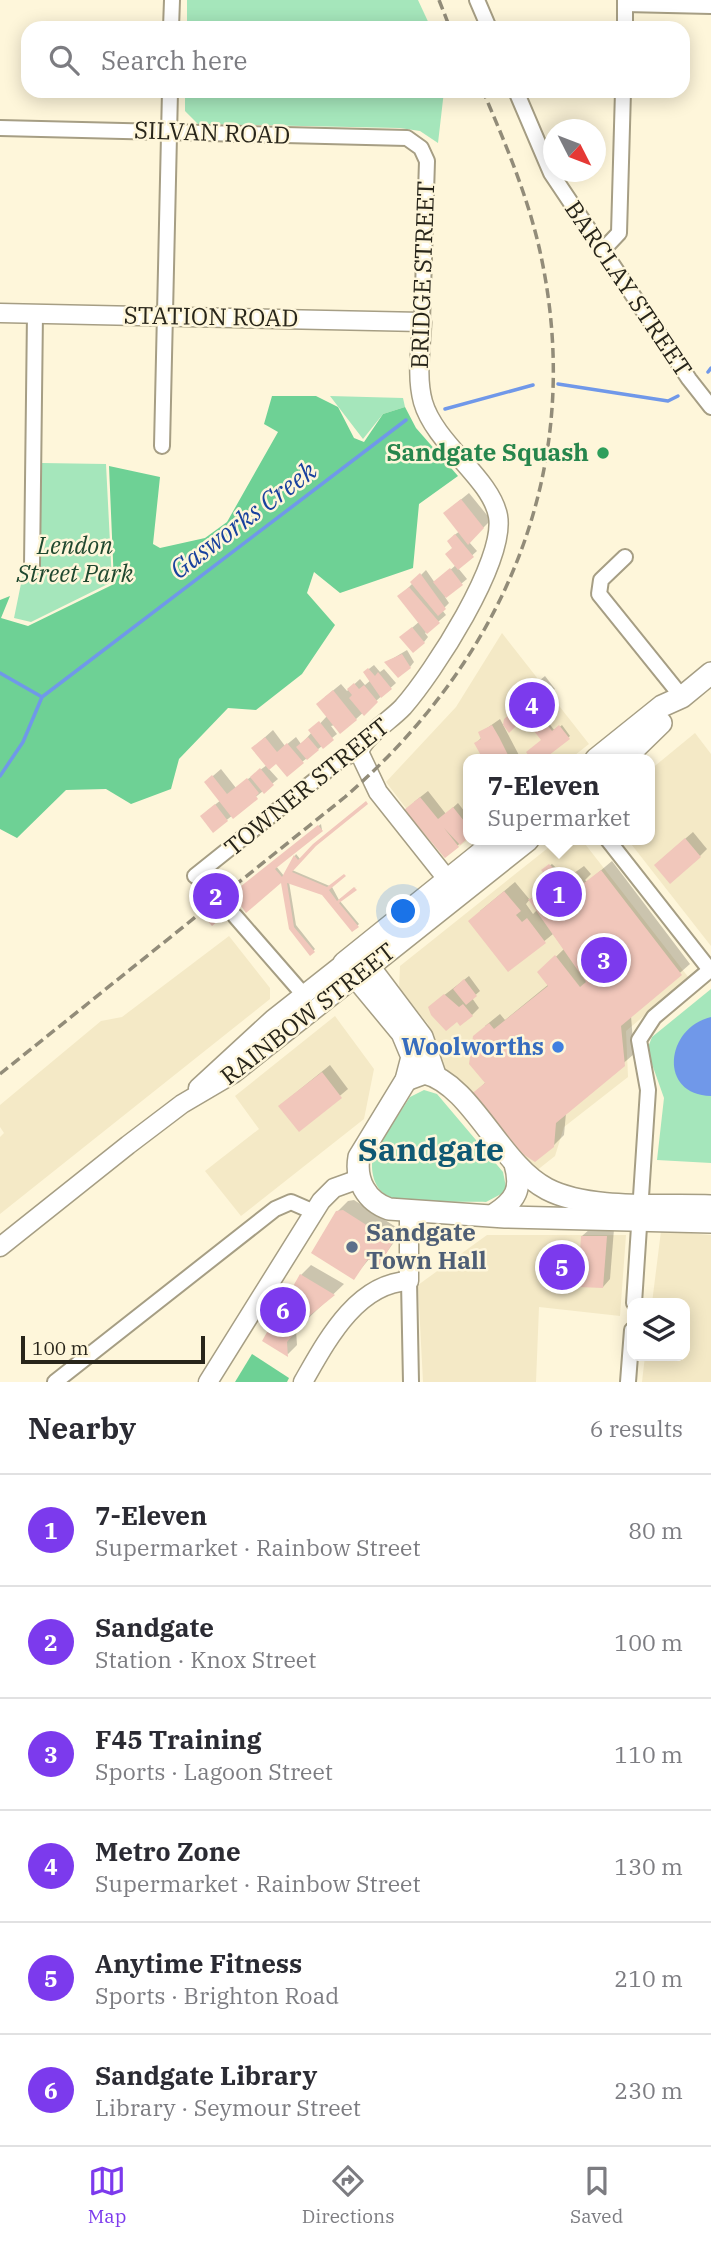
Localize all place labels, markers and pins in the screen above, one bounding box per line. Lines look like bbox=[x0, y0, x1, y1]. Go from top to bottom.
place label: Sandgate Squash bbox=[386, 436, 589, 468]
marker: Sandgate Squash bbox=[595, 445, 611, 461]
pin: 4 bbox=[509, 679, 555, 731]
pin: 1 bbox=[536, 868, 582, 920]
pin: 2 bbox=[193, 870, 239, 922]
pin: 3 bbox=[581, 934, 627, 986]
place label: Woolworths bbox=[401, 1030, 544, 1062]
marker: Woolworths bbox=[550, 1039, 566, 1055]
place label: Sandgate Town Hall bbox=[366, 1216, 487, 1276]
marker: Sandgate Town Hall bbox=[344, 1239, 360, 1255]
pin: 5 bbox=[539, 1241, 585, 1293]
pin: 6 bbox=[260, 1284, 306, 1336]

